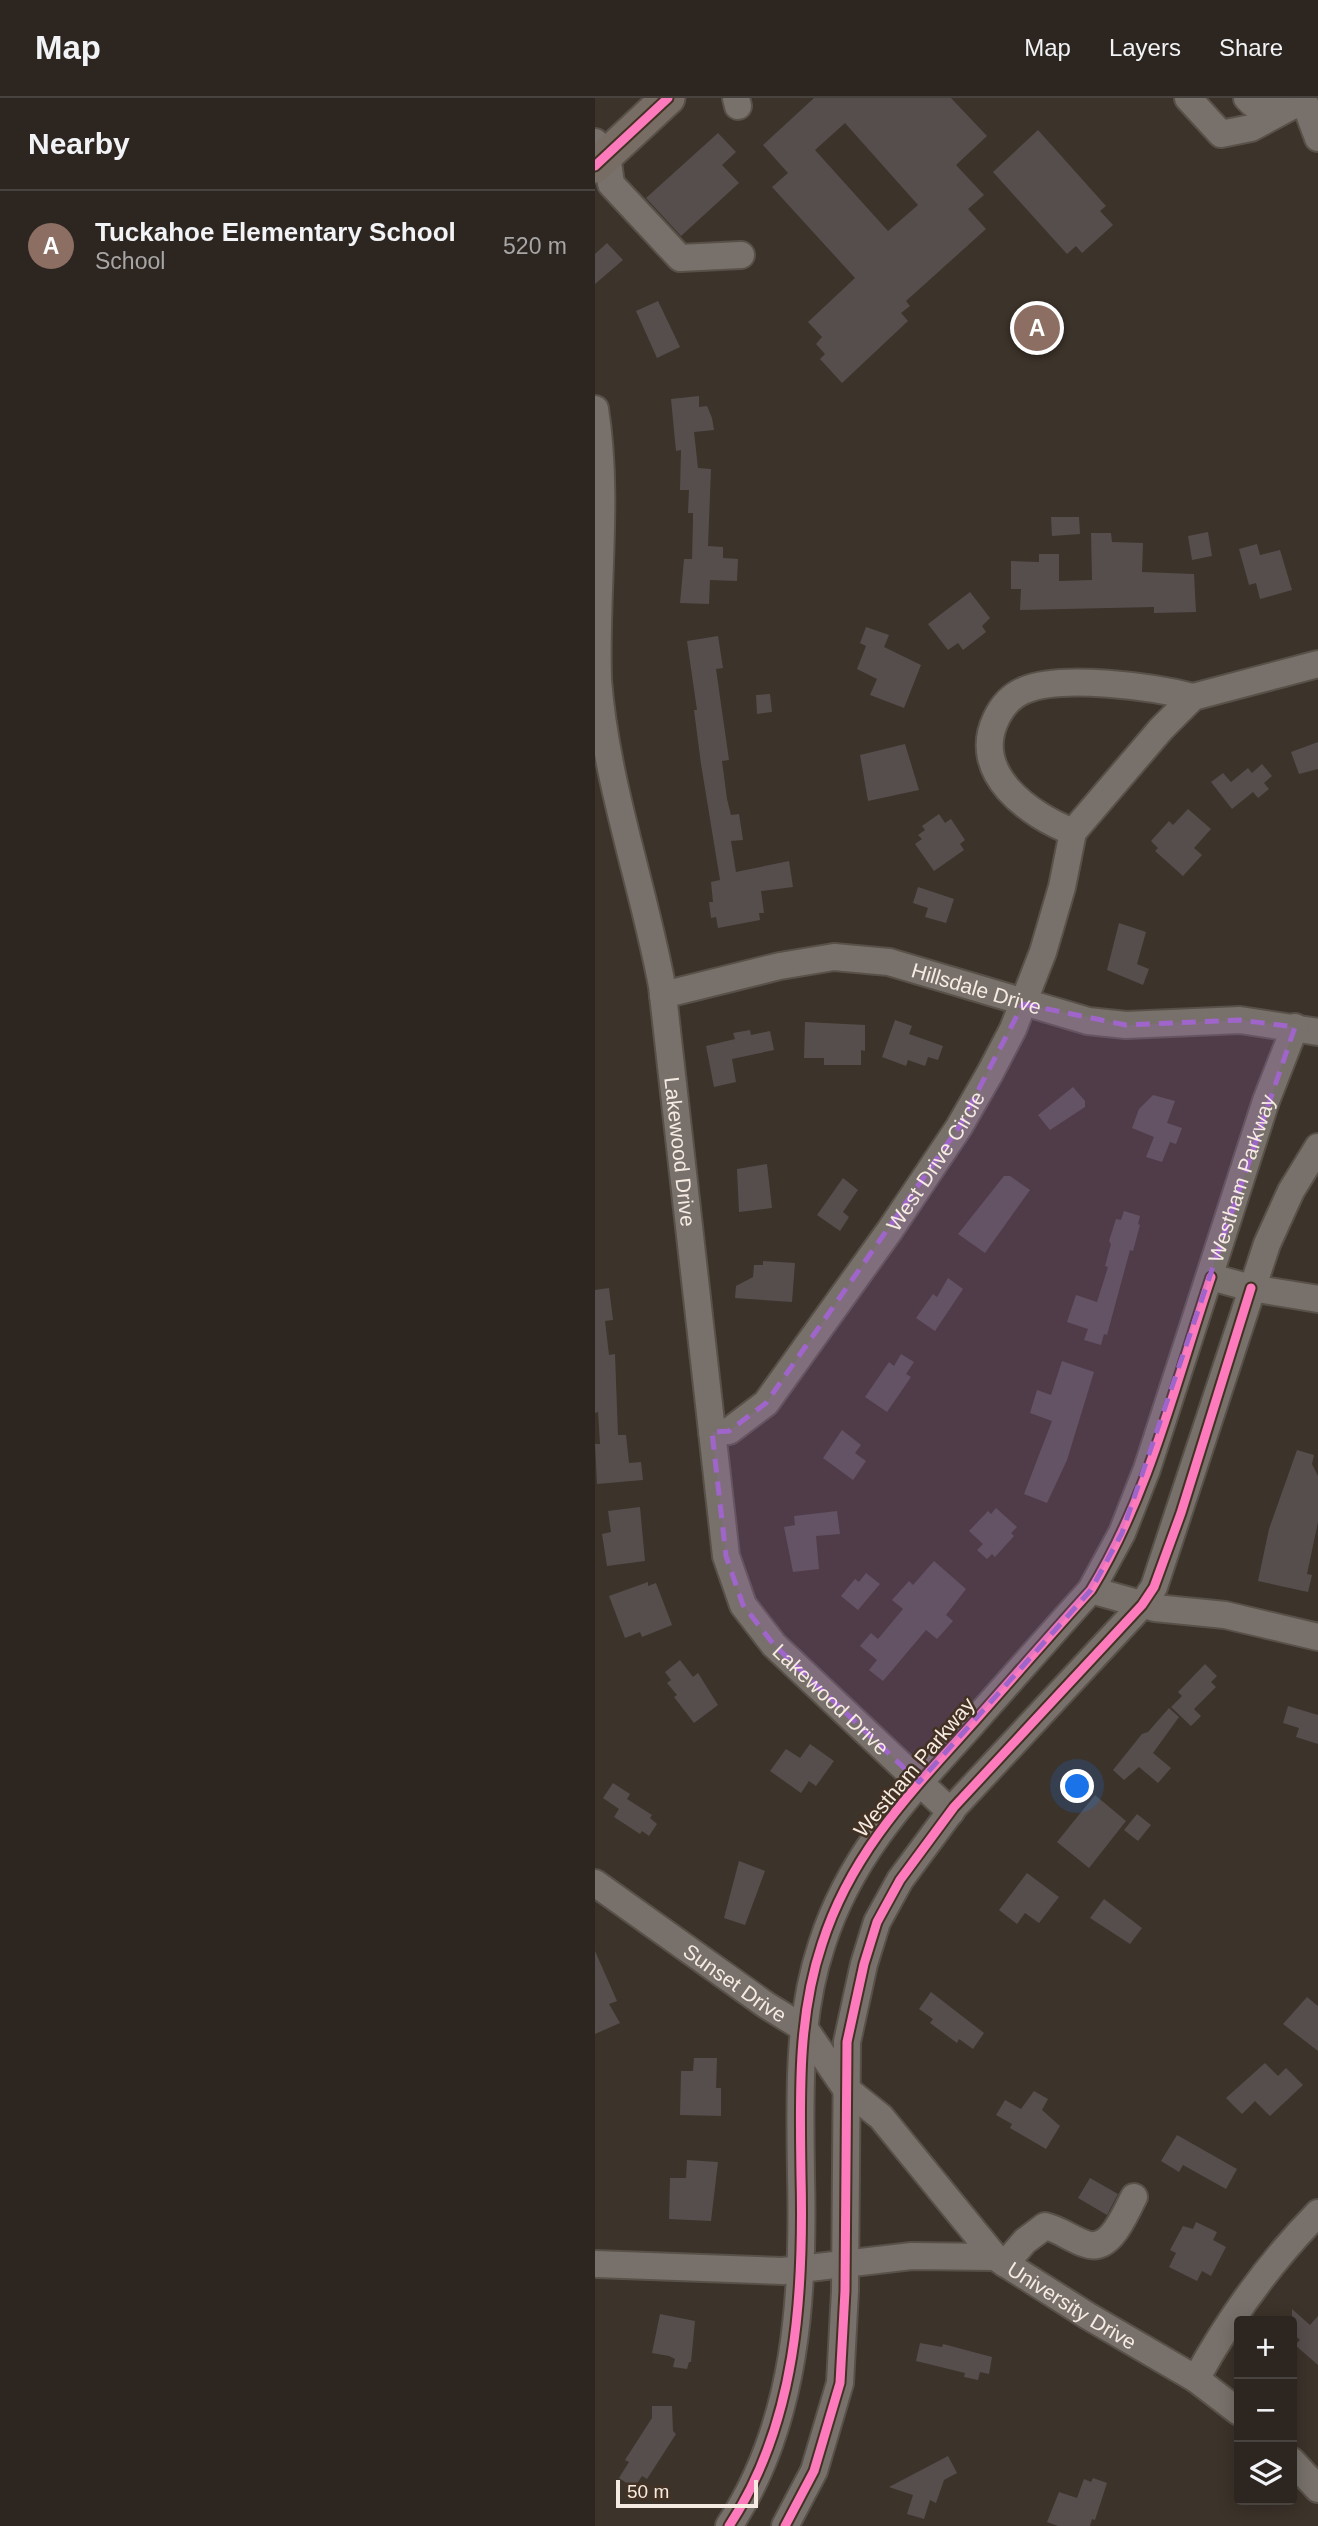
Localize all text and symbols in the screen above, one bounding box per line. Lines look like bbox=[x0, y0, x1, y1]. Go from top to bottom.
text: Map bbox=[35, 29, 101, 66]
text: Map bbox=[1024, 34, 1071, 61]
text: Layers bbox=[1109, 34, 1181, 61]
text: Share bbox=[1219, 34, 1283, 61]
text: Nearby bbox=[28, 127, 130, 160]
text: Tuckahoe Elementary School bbox=[95, 217, 456, 247]
text: A bbox=[43, 233, 59, 259]
text: 520 m bbox=[503, 233, 567, 259]
text: School bbox=[95, 248, 165, 274]
pin: A bbox=[1014, 302, 1060, 354]
street label: Hillsdale Drive bbox=[909, 958, 1044, 1018]
street label: Lakewood Drive bbox=[661, 1076, 700, 1228]
street label: West Drive Circle bbox=[881, 1087, 989, 1235]
street label: Westham Parkway bbox=[1203, 1091, 1279, 1265]
street label: Lakewood Drive bbox=[769, 1639, 894, 1759]
street label: Westham Parkway bbox=[849, 1692, 979, 1841]
your location bbox=[1060, 1769, 1094, 1803]
street label: Sunset Drive bbox=[679, 1939, 791, 2026]
street label: University Drive bbox=[1004, 2257, 1141, 2353]
map controls bbox=[1234, 2316, 1297, 2505]
button: + bbox=[1234, 2316, 1297, 2379]
button: − bbox=[1234, 2379, 1297, 2442]
button: layers bbox=[1234, 2442, 1297, 2505]
scale bar bbox=[616, 2477, 758, 2509]
text: 50 m bbox=[627, 2481, 669, 2502]

